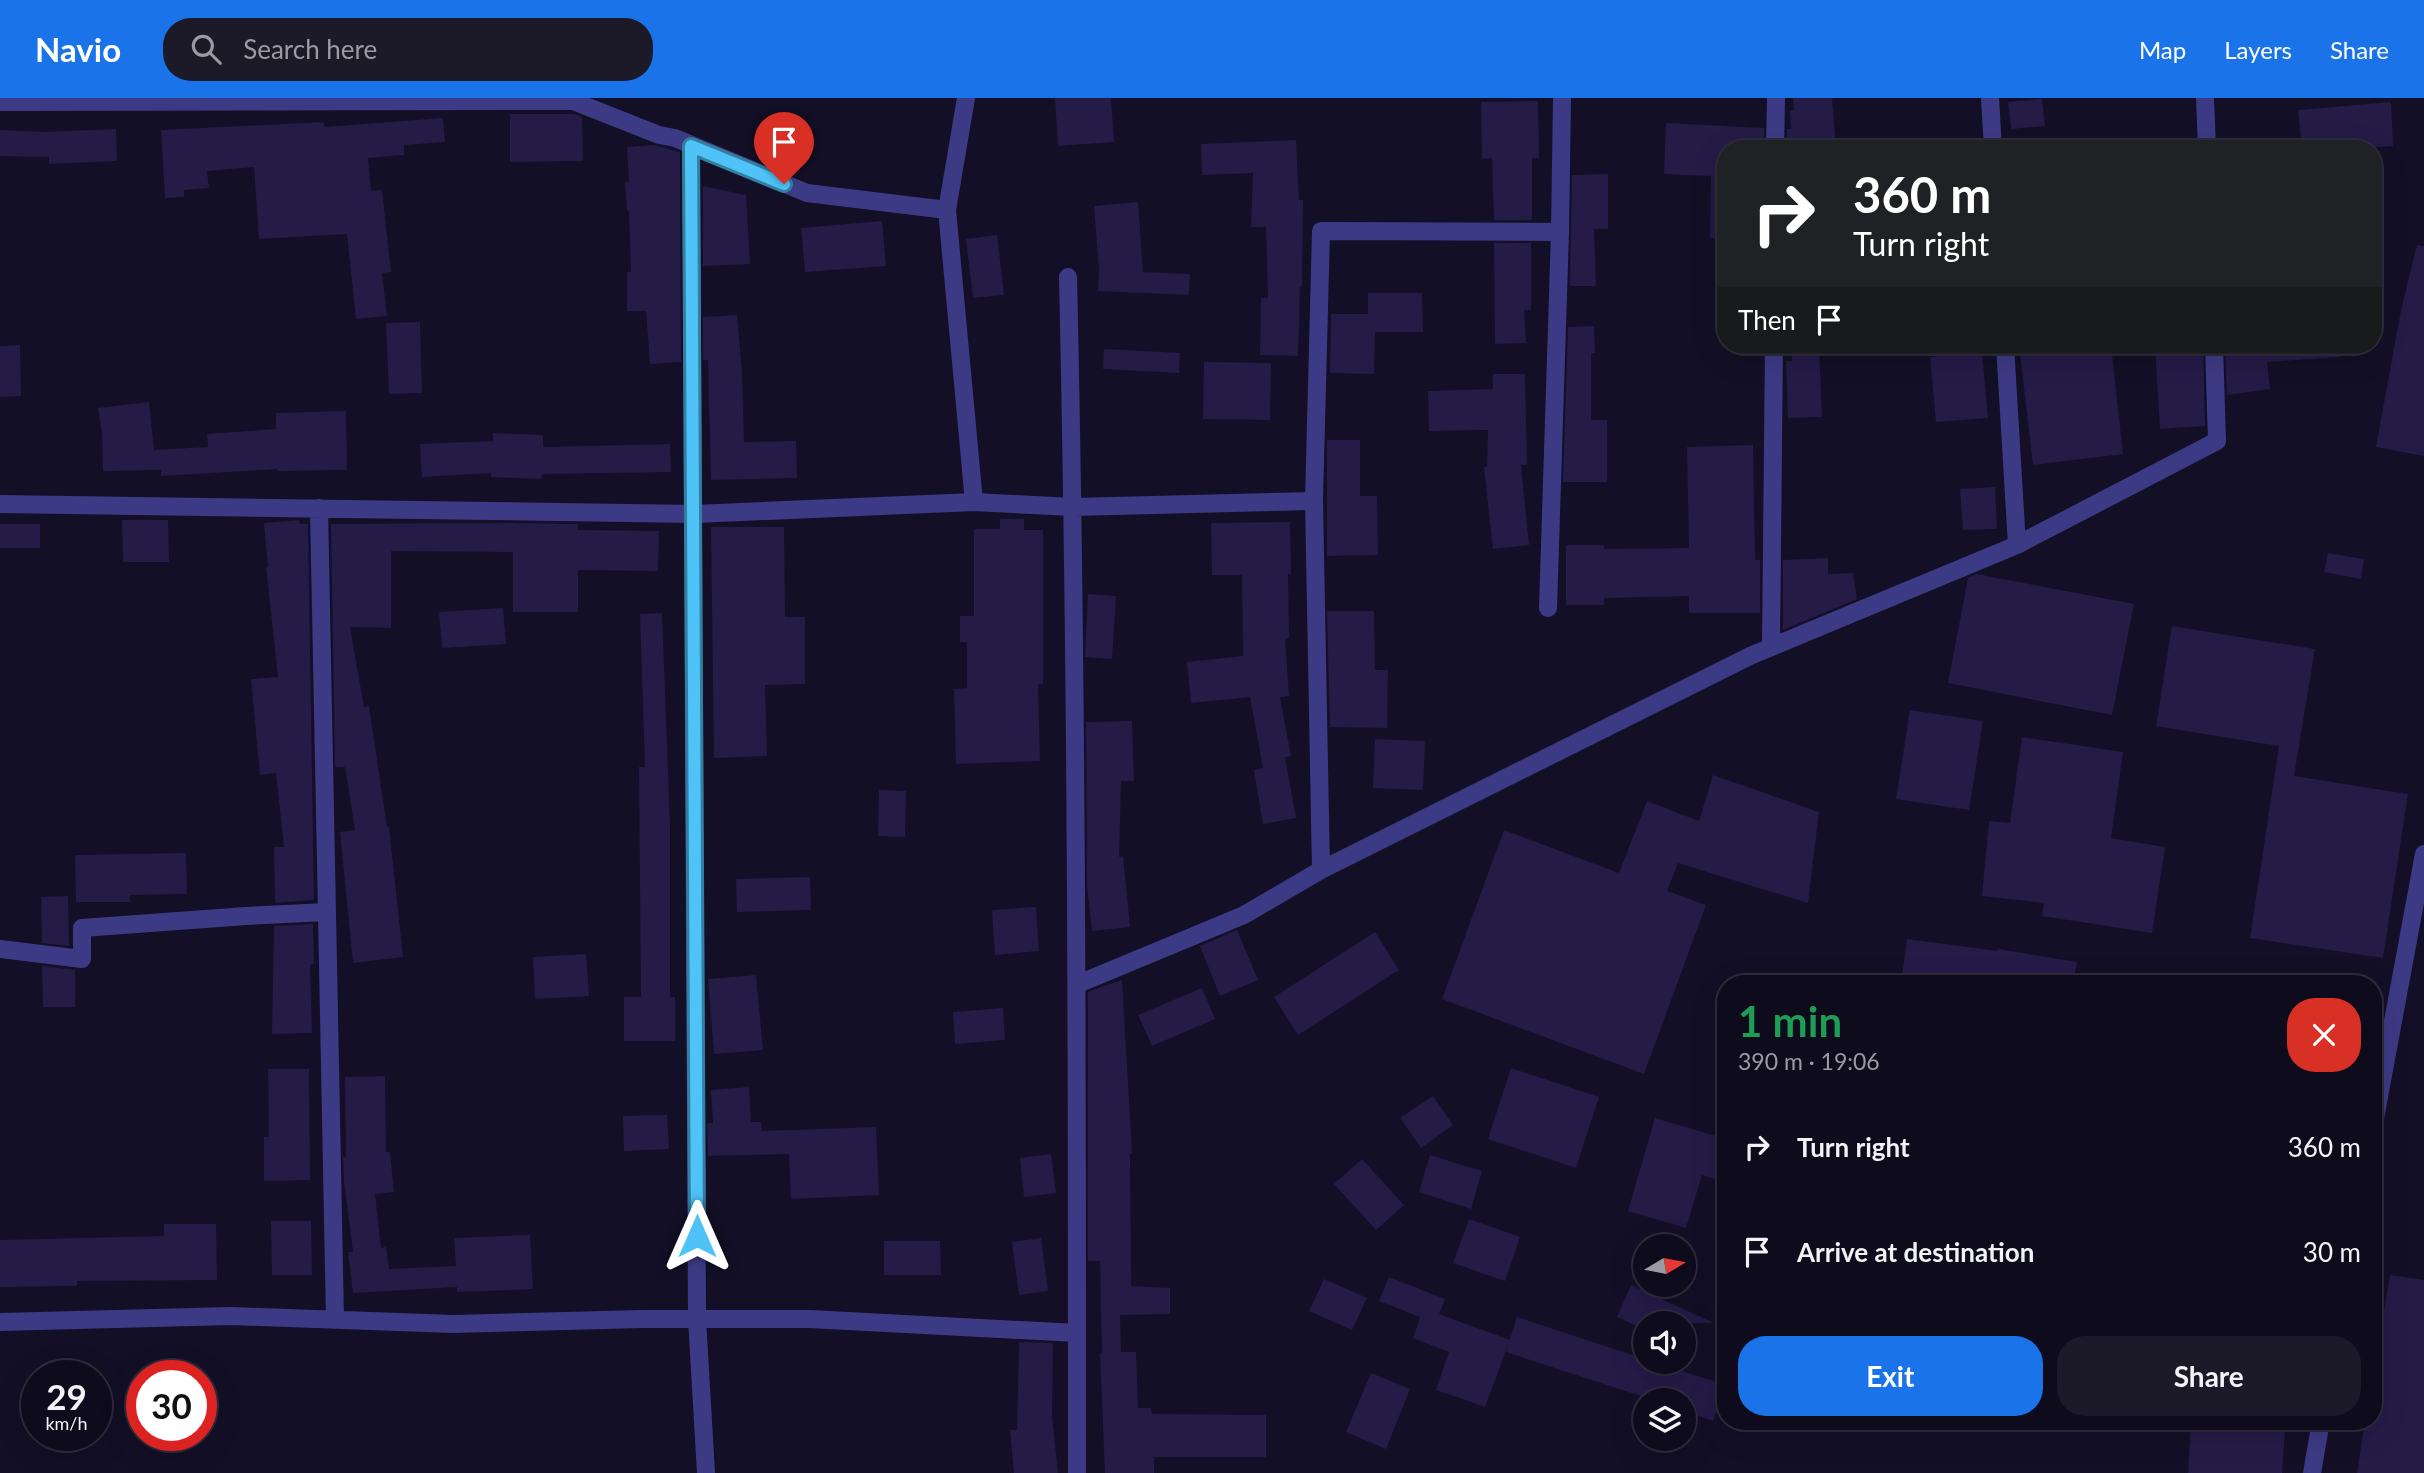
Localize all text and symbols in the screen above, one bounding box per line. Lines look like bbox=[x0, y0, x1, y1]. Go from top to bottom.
search box bbox=[163, 18, 653, 81]
text: Navio bbox=[35, 29, 121, 69]
icon: search bbox=[187, 30, 225, 68]
text: Search here bbox=[243, 33, 377, 65]
text: Map bbox=[2139, 35, 2186, 64]
text: Layers bbox=[2224, 35, 2292, 64]
text: Share bbox=[2330, 35, 2389, 64]
pin bbox=[754, 112, 814, 184]
icon: arrive bbox=[765, 123, 803, 161]
text: 360 m bbox=[1853, 165, 1991, 223]
icon: right bbox=[1738, 168, 1829, 259]
text: Turn right bbox=[1853, 224, 1989, 263]
icon: arrive bbox=[1810, 301, 1848, 339]
text: Then bbox=[1738, 304, 1796, 336]
text: 1 min bbox=[1738, 996, 1842, 1046]
button: close bbox=[2287, 998, 2361, 1072]
text: 390 m · 19:06 bbox=[1738, 1047, 1880, 1075]
icon: right bbox=[1738, 1128, 1776, 1166]
text: Turn right bbox=[1797, 1131, 1910, 1163]
text: 360 m bbox=[2288, 1131, 2361, 1163]
position arrow bbox=[660, 1199, 734, 1273]
icon: arrive bbox=[1738, 1233, 1776, 1271]
north arrow bbox=[1633, 1234, 1696, 1297]
map controls bbox=[1633, 1234, 1696, 1451]
text: Arrive at destination bbox=[1797, 1236, 2034, 1268]
text: 30 m bbox=[2303, 1236, 2361, 1268]
button: sound bbox=[1633, 1311, 1696, 1374]
button: Exit bbox=[1738, 1336, 2043, 1416]
button: Share bbox=[2057, 1336, 2361, 1416]
speed limit sign: 30 bbox=[126, 1360, 217, 1451]
text: 29 bbox=[46, 1375, 87, 1417]
button: layers bbox=[1633, 1388, 1696, 1451]
text: km/h bbox=[45, 1412, 88, 1434]

